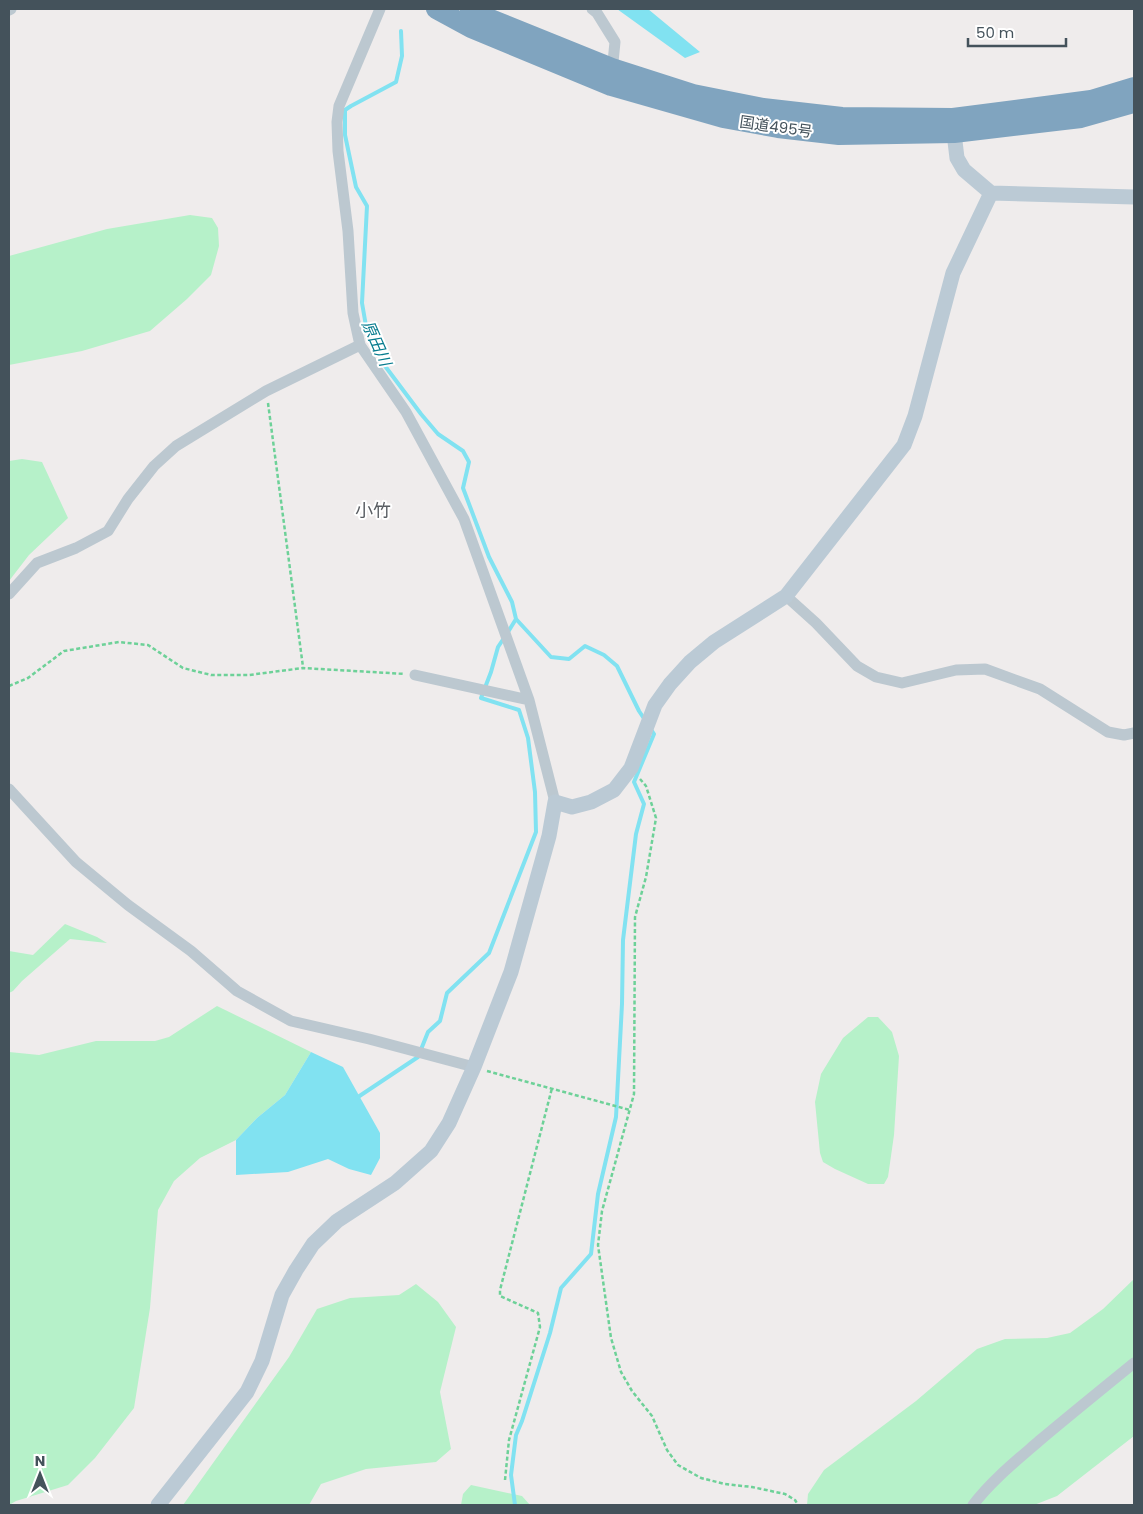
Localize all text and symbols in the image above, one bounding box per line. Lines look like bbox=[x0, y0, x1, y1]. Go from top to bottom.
scale bar bbox=[968, 15, 1066, 47]
text: 50 m bbox=[976, 22, 1014, 43]
street label: 国道495号 bbox=[738, 111, 814, 142]
water label: 原田川 bbox=[356, 317, 398, 372]
district label: 小竹 bbox=[355, 498, 391, 523]
north arrow bbox=[15, 1449, 65, 1499]
text: N bbox=[35, 1451, 45, 1471]

